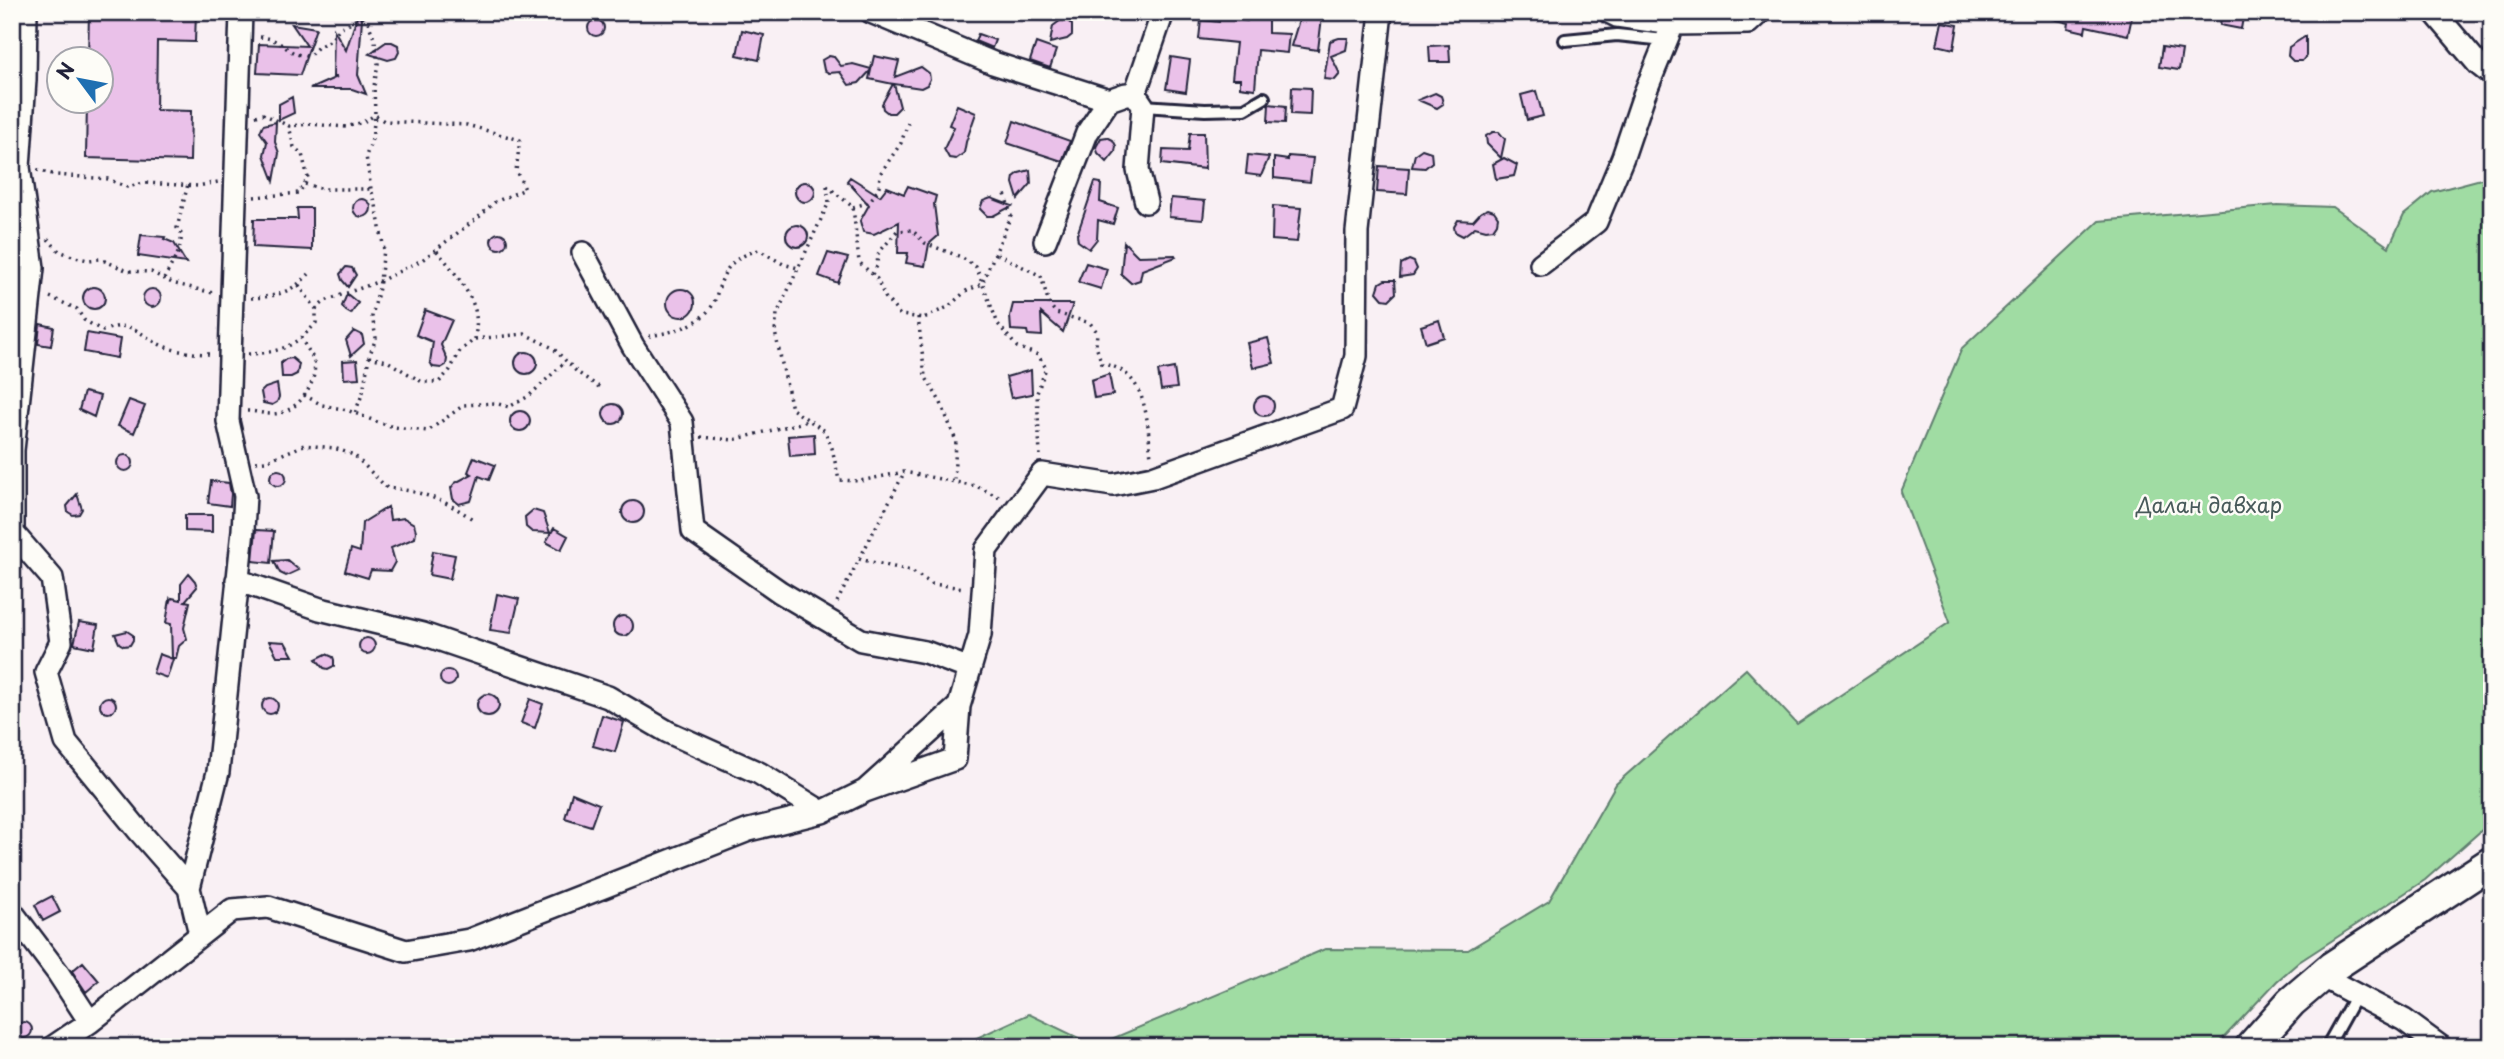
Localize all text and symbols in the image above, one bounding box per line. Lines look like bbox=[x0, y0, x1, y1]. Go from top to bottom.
north arrow bbox=[46, 46, 116, 116]
text: N bbox=[49, 57, 81, 84]
park label: Далан давхар bbox=[2135, 488, 2282, 520]

